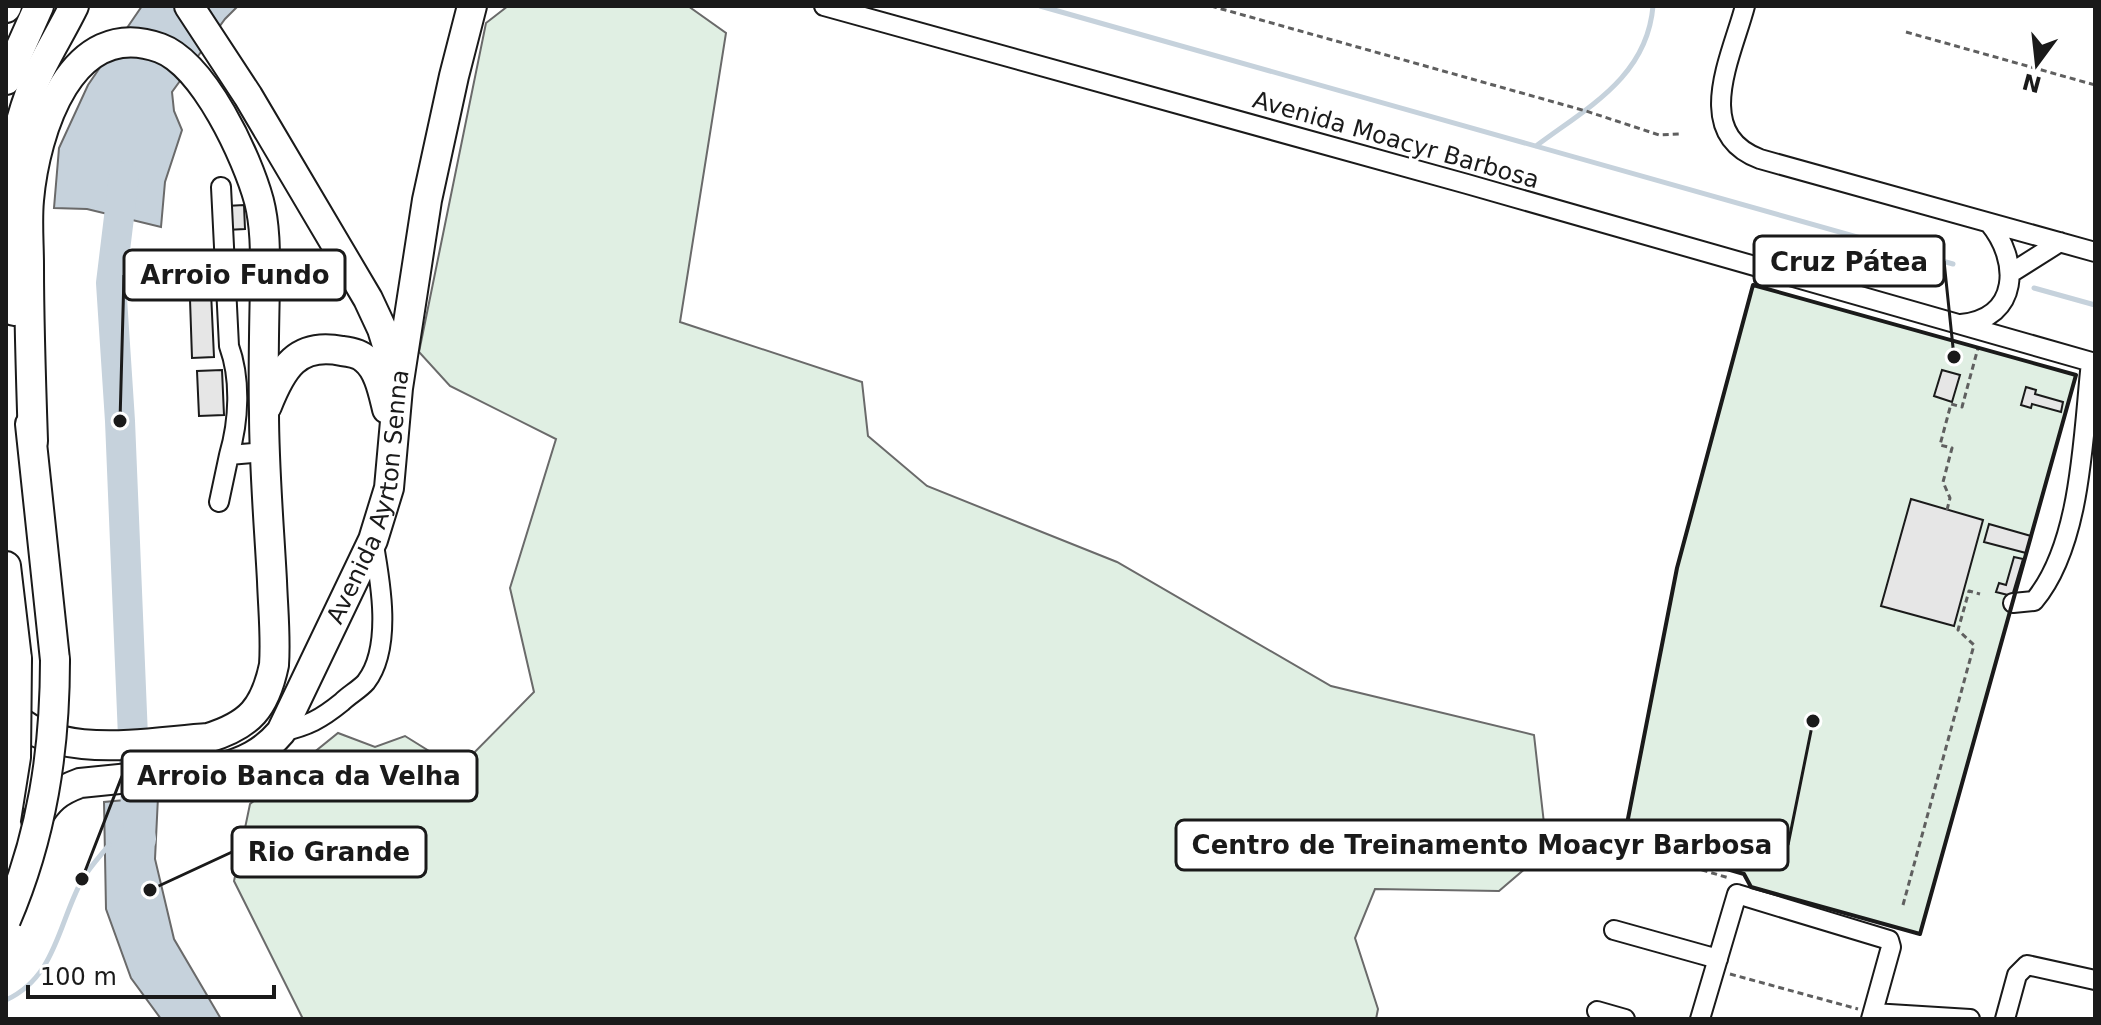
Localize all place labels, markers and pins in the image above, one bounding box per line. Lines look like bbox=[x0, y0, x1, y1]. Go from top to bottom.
callout: Cruz Pátea bbox=[1754, 236, 1944, 286]
callout: Arroio Fundo bbox=[124, 250, 345, 300]
callout: Arroio Banca da Velha bbox=[122, 751, 477, 801]
callout: Centro de Treinamento Moacyr Barbosa bbox=[1176, 820, 1788, 870]
callout: Rio Grande bbox=[232, 827, 426, 877]

